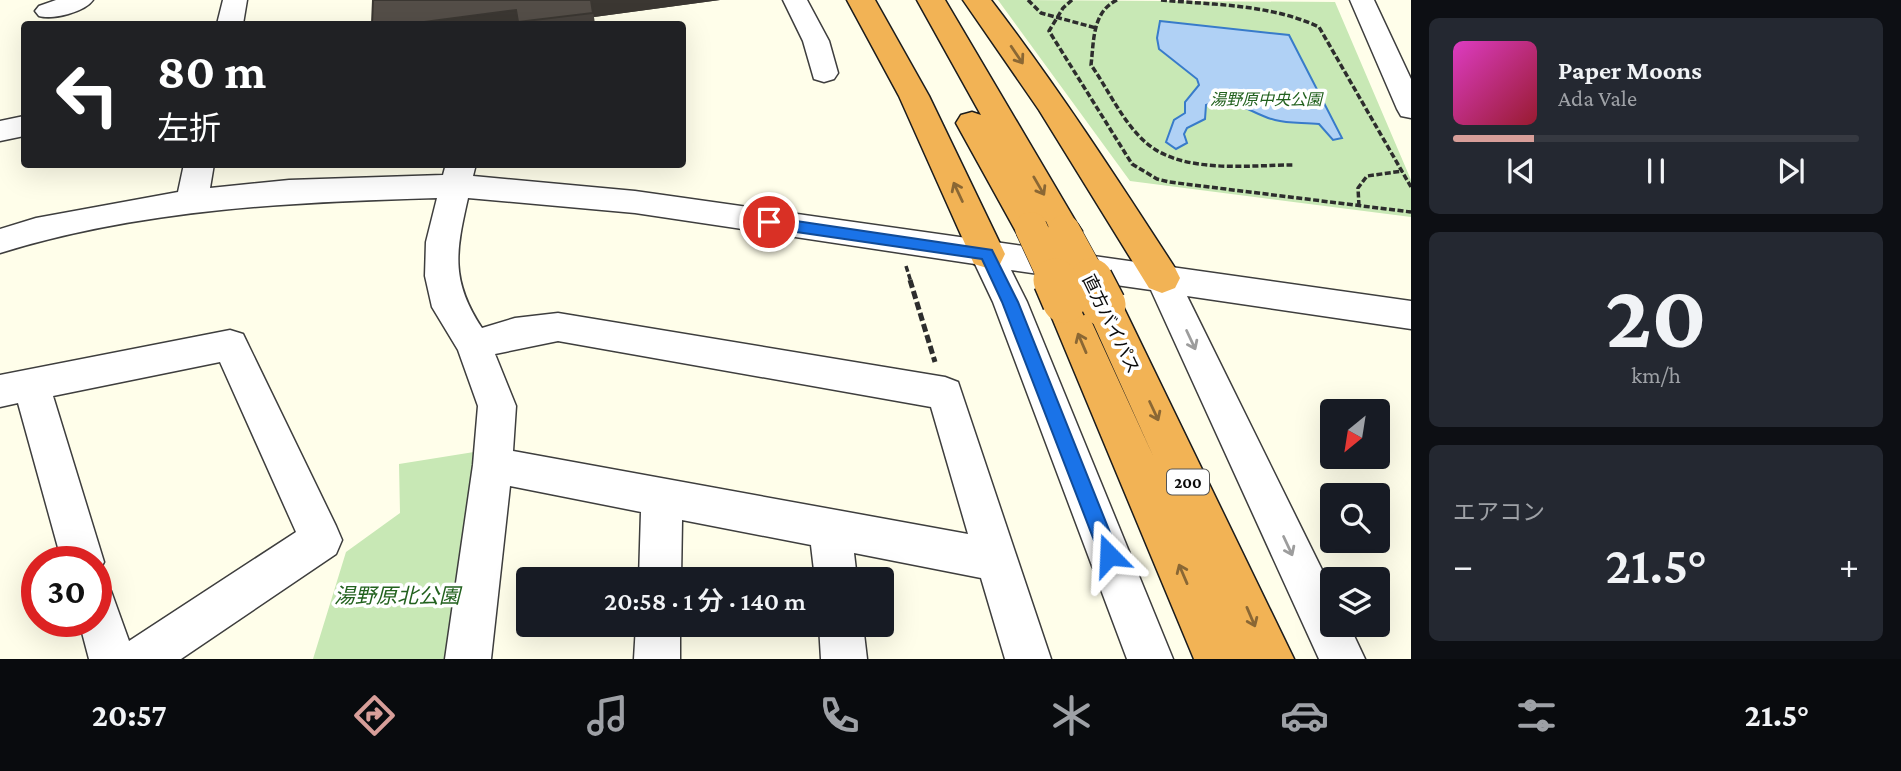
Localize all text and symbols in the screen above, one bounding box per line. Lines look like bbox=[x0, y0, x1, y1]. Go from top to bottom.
text: 80 m bbox=[157, 44, 266, 99]
one-way arrow bbox=[1010, 45, 1025, 64]
icon: left bbox=[42, 49, 133, 140]
text: Paper Moons bbox=[1558, 56, 1702, 85]
text: Ada Vale bbox=[1558, 85, 1637, 111]
park label: 湯野原中央公園 bbox=[1210, 91, 1324, 108]
text: 左折 bbox=[157, 110, 221, 146]
icon: previous bbox=[1502, 152, 1540, 190]
icon: pause bbox=[1637, 152, 1675, 190]
icon: next bbox=[1772, 152, 1810, 190]
one-way arrow bbox=[1032, 176, 1046, 196]
one-way arrow bbox=[951, 181, 964, 203]
pin bbox=[739, 192, 799, 252]
icon: arrive bbox=[750, 203, 788, 241]
text: 20 bbox=[1605, 265, 1707, 367]
street label: 直方バイパス bbox=[1078, 271, 1144, 377]
one-way arrow bbox=[1185, 329, 1199, 350]
one-way arrow bbox=[1075, 332, 1088, 354]
text: km/h bbox=[1631, 362, 1681, 388]
north arrow bbox=[1320, 399, 1390, 469]
map controls bbox=[1320, 399, 1390, 637]
one-way arrow bbox=[1148, 400, 1161, 421]
road number: 200 bbox=[1167, 470, 1209, 495]
button: search bbox=[1320, 483, 1390, 553]
text: エアコン bbox=[1453, 499, 1545, 525]
position arrow bbox=[1072, 518, 1146, 592]
one-way arrow bbox=[1282, 535, 1296, 556]
text: 21.5° bbox=[1605, 536, 1707, 594]
text: − bbox=[1453, 544, 1473, 586]
text: + bbox=[1839, 544, 1859, 586]
speed limit sign: 30 bbox=[21, 546, 112, 637]
one-way arrow bbox=[1175, 564, 1188, 585]
button: layers bbox=[1320, 567, 1390, 637]
park label: 湯野原北公園 bbox=[334, 584, 463, 608]
text: 20:58 · 1 分 · 140 m bbox=[604, 587, 806, 616]
one-way arrow bbox=[1245, 606, 1258, 627]
icon: directions bbox=[350, 691, 399, 740]
icon: music bbox=[583, 691, 632, 740]
icon: phone bbox=[815, 691, 864, 740]
icon: climate bbox=[1047, 691, 1096, 740]
icon: car bbox=[1280, 691, 1329, 740]
icon: filters bbox=[1512, 691, 1561, 740]
text: 20:57 bbox=[92, 697, 167, 733]
text: 21.5° bbox=[1745, 697, 1809, 733]

